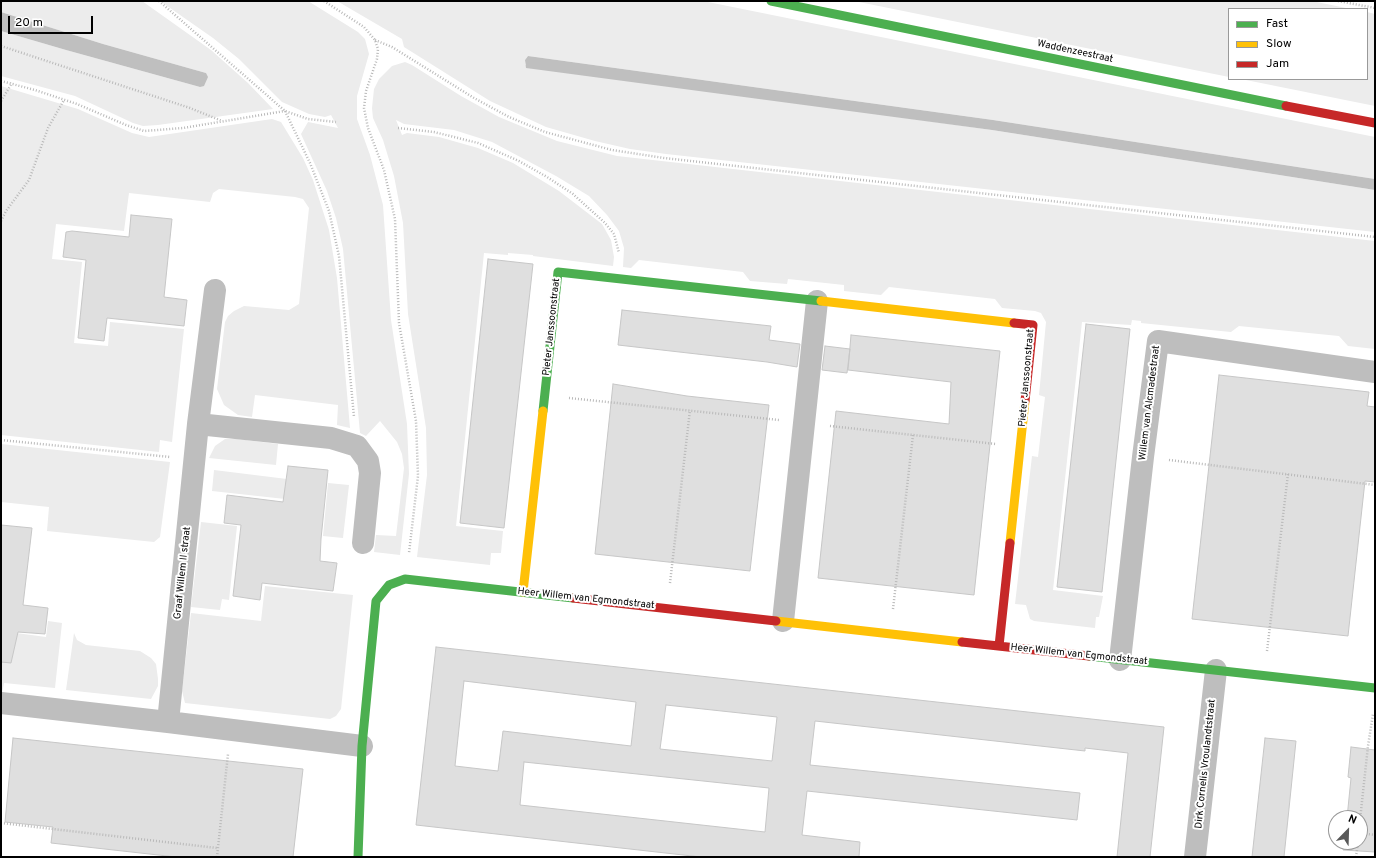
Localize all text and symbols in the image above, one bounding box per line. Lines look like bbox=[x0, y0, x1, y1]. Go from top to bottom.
scale bar bbox=[10, 8, 95, 34]
legend bbox=[1228, 8, 1368, 80]
text: 20 m bbox=[15, 15, 43, 31]
text: Fast bbox=[1266, 16, 1288, 32]
text: Slow bbox=[1266, 36, 1292, 52]
street label: Waddenzeestraat bbox=[1036, 38, 1114, 66]
text: Jam bbox=[1266, 56, 1289, 72]
street label: Pieter Janssoonstraat bbox=[541, 278, 563, 376]
street label: Pieter Janssoonstraat bbox=[1017, 329, 1037, 427]
street label: Willem van Alcmadestraat bbox=[1137, 345, 1163, 461]
street label: Graaf Willem II straat bbox=[172, 526, 194, 620]
street label: Heer Willem van Egmondstraat bbox=[517, 586, 655, 612]
street label: Heer Willem van Egmondstraat bbox=[1010, 642, 1148, 668]
street label: Dirk Cornelis Vroulandtstraat bbox=[1193, 699, 1219, 829]
north arrow bbox=[1328, 810, 1368, 850]
text: N bbox=[1346, 812, 1359, 828]

